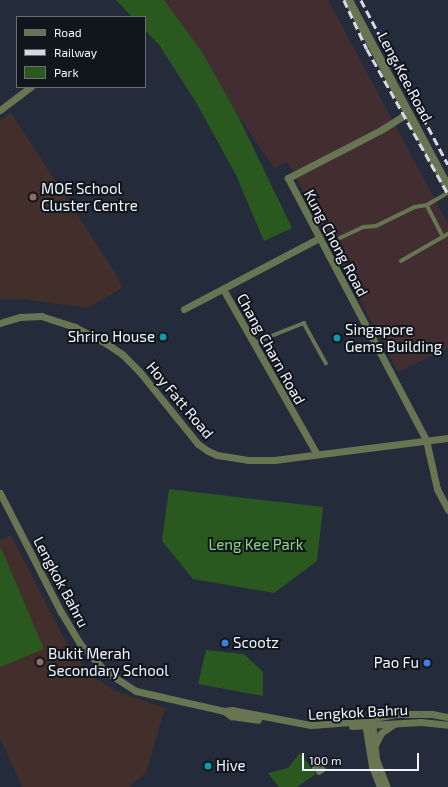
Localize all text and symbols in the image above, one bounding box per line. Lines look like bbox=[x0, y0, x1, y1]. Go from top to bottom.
legend bbox=[16, 16, 146, 88]
text: Road bbox=[54, 25, 82, 39]
street label: Leng Kee Road bbox=[374, 29, 436, 125]
text: Railway bbox=[54, 45, 97, 59]
text: Park bbox=[54, 65, 79, 79]
place label: MOE School Cluster Centre bbox=[41, 179, 138, 214]
street label: Kung Chong Road bbox=[300, 186, 372, 300]
marker: MOE School Cluster Centre bbox=[28, 192, 38, 202]
street label: Chang Charn Road bbox=[233, 290, 309, 408]
place label: Singapore Gems Building bbox=[345, 320, 442, 355]
place label: Shriro House bbox=[68, 328, 155, 346]
marker: Shriro House bbox=[158, 332, 168, 342]
marker: Singapore Gems Building bbox=[332, 333, 342, 343]
street label: Hoy Fatt Road bbox=[143, 358, 217, 442]
street label: Lengkok Bahru bbox=[29, 533, 93, 631]
park label: Leng Kee Park bbox=[209, 536, 303, 554]
place label: Scootz bbox=[233, 634, 279, 652]
marker: Scootz bbox=[220, 638, 230, 648]
place label: Bukit Merah Secondary School bbox=[48, 644, 169, 679]
place label: Pao Fu bbox=[374, 654, 419, 672]
marker: Bukit Merah Secondary School bbox=[35, 657, 45, 667]
marker: Pao Fu bbox=[422, 658, 432, 668]
street label: Lengkok Bahru bbox=[307, 700, 409, 724]
scale bar bbox=[304, 745, 421, 771]
text: 100 m bbox=[309, 753, 341, 767]
place label: Hive bbox=[216, 757, 246, 775]
marker: Hive bbox=[203, 761, 213, 771]

